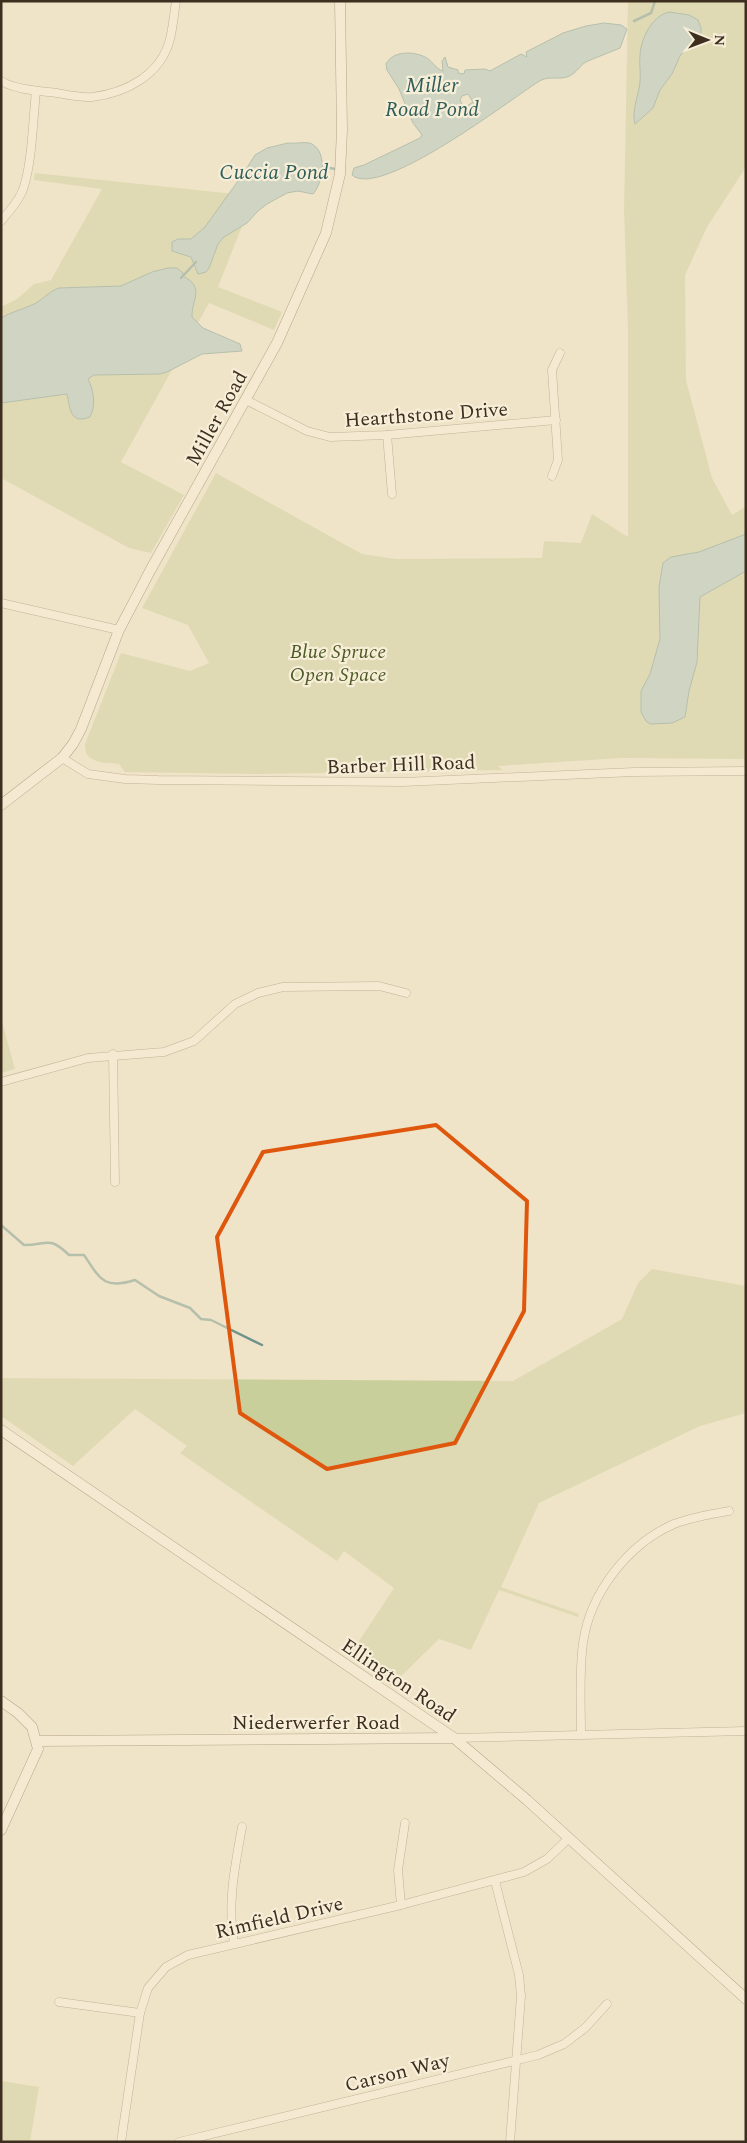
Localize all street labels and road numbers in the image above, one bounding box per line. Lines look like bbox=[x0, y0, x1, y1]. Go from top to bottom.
street label: Miller Road bbox=[178, 365, 255, 472]
street label: Hearthstone Drive bbox=[343, 394, 509, 436]
street label: Barber Hill Road bbox=[326, 747, 476, 783]
street label: Ellington Road bbox=[335, 1631, 462, 1730]
street label: Niederwerfer Road bbox=[232, 1708, 400, 1738]
street label: Rimfield Drive bbox=[212, 1889, 346, 1947]
street label: Carson Way bbox=[342, 2045, 454, 2100]

